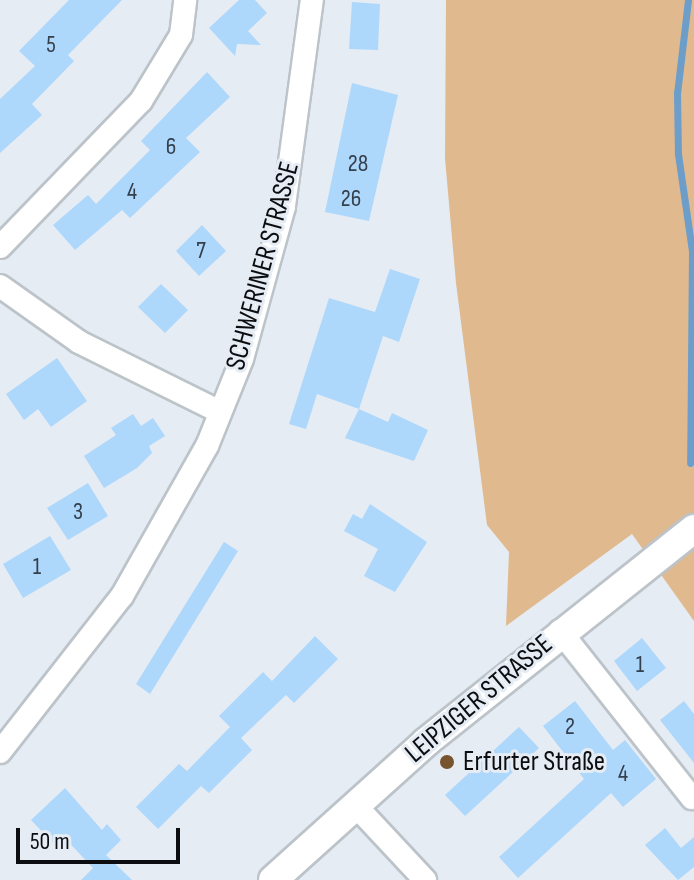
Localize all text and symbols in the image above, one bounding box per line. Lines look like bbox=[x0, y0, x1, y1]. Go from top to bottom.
house number: 5 bbox=[46, 31, 56, 59]
house number: 6 bbox=[166, 133, 176, 161]
house number: 28 bbox=[348, 150, 368, 178]
street label: SCHWERINER STRASSE bbox=[219, 158, 307, 374]
house number: 4 bbox=[127, 178, 137, 206]
house number: 26 bbox=[341, 185, 361, 213]
house number: 7 bbox=[196, 237, 206, 265]
house number: 3 bbox=[73, 498, 83, 526]
house number: 1 bbox=[33, 553, 41, 581]
street label: LEIPZIGER STRASSE bbox=[399, 628, 559, 770]
house number: 1 bbox=[636, 651, 644, 679]
house number: 2 bbox=[565, 713, 575, 741]
place label: Erfurter Straße bbox=[463, 745, 605, 779]
marker: Erfurter Straße bbox=[438, 753, 456, 771]
house number: 4 bbox=[618, 760, 628, 788]
scale bar bbox=[20, 812, 184, 862]
text: 50 m bbox=[30, 827, 70, 856]

